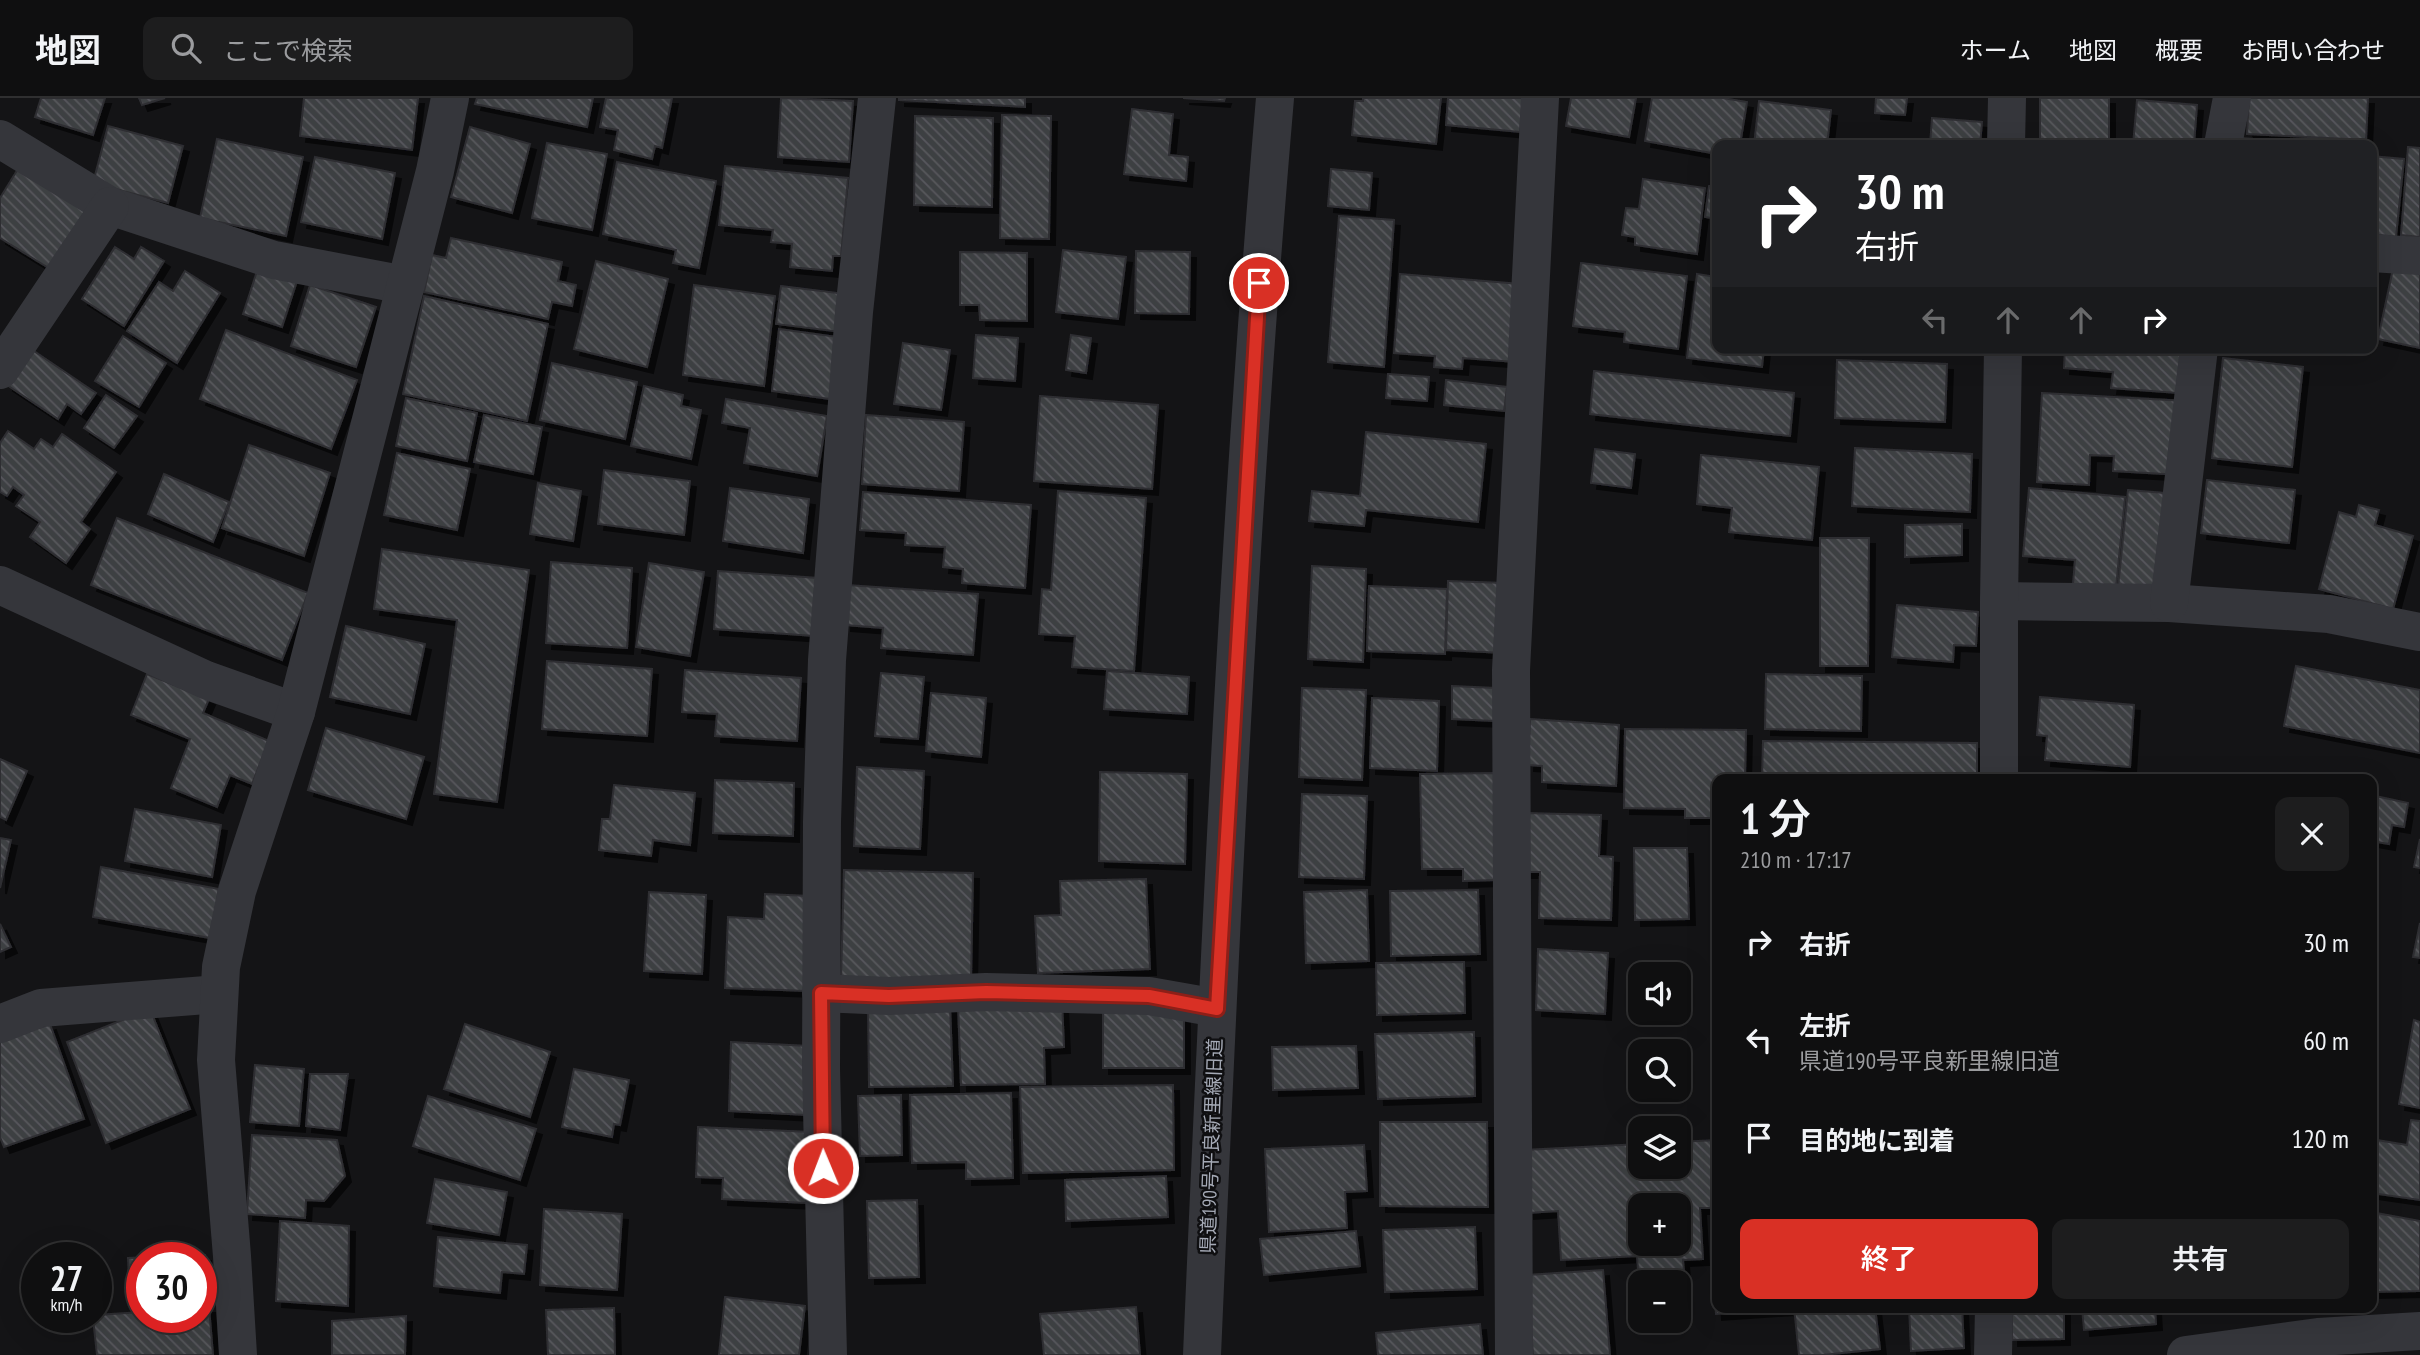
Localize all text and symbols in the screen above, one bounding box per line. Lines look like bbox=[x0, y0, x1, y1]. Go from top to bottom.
search box bbox=[143, 17, 633, 80]
text: 地図 bbox=[35, 28, 101, 71]
icon: search bbox=[167, 29, 205, 67]
text: ここで検索 bbox=[223, 34, 353, 67]
text: ホーム bbox=[1960, 35, 2031, 66]
text: 地図 bbox=[2069, 35, 2117, 66]
text: 概要 bbox=[2155, 35, 2203, 66]
text: お問い合わせ bbox=[2241, 35, 2385, 66]
text: 30 m bbox=[1855, 159, 1944, 223]
icon: right bbox=[1740, 168, 1831, 259]
text: 右折 bbox=[1855, 225, 1919, 267]
pin bbox=[1229, 253, 1289, 313]
icon: arrive bbox=[1240, 264, 1278, 302]
icon: left bbox=[1916, 301, 1954, 339]
icon: ahead bbox=[1989, 301, 2027, 339]
icon: ahead bbox=[2062, 301, 2100, 339]
icon: right bbox=[2135, 301, 2173, 339]
text: 1 分 bbox=[1740, 791, 1811, 846]
button: close bbox=[2275, 797, 2349, 871]
text: 210 m · 17:17 bbox=[1740, 845, 1852, 874]
icon: right bbox=[1740, 923, 1778, 961]
text: 30 m bbox=[2303, 926, 2349, 959]
text: 右折 bbox=[1799, 928, 1851, 961]
map controls bbox=[1628, 962, 1691, 1333]
button: sound bbox=[1628, 962, 1691, 1025]
text: 左折 bbox=[1799, 1009, 1851, 1042]
icon: left bbox=[1740, 1021, 1778, 1059]
text: 60 m bbox=[2303, 1024, 2349, 1057]
street label: 県道190号平良新里線旧道 bbox=[1195, 1038, 1227, 1254]
button: search bbox=[1628, 1039, 1691, 1102]
text: 県道190号平良新里線旧道 bbox=[1799, 1046, 2060, 1075]
button: layers bbox=[1628, 1116, 1691, 1179]
icon: arrive bbox=[1740, 1119, 1778, 1157]
text: 120 m bbox=[2291, 1122, 2349, 1155]
text: 目的地に到着 bbox=[1799, 1124, 1955, 1157]
position arrow bbox=[786, 1131, 860, 1205]
button: + bbox=[1628, 1193, 1691, 1256]
button: 終了 bbox=[1740, 1219, 2038, 1299]
button: 共有 bbox=[2052, 1219, 2349, 1299]
speed limit sign: 30 bbox=[126, 1242, 217, 1333]
text: 27 bbox=[50, 1255, 83, 1301]
button: − bbox=[1628, 1270, 1691, 1333]
text: km/h bbox=[51, 1293, 82, 1316]

